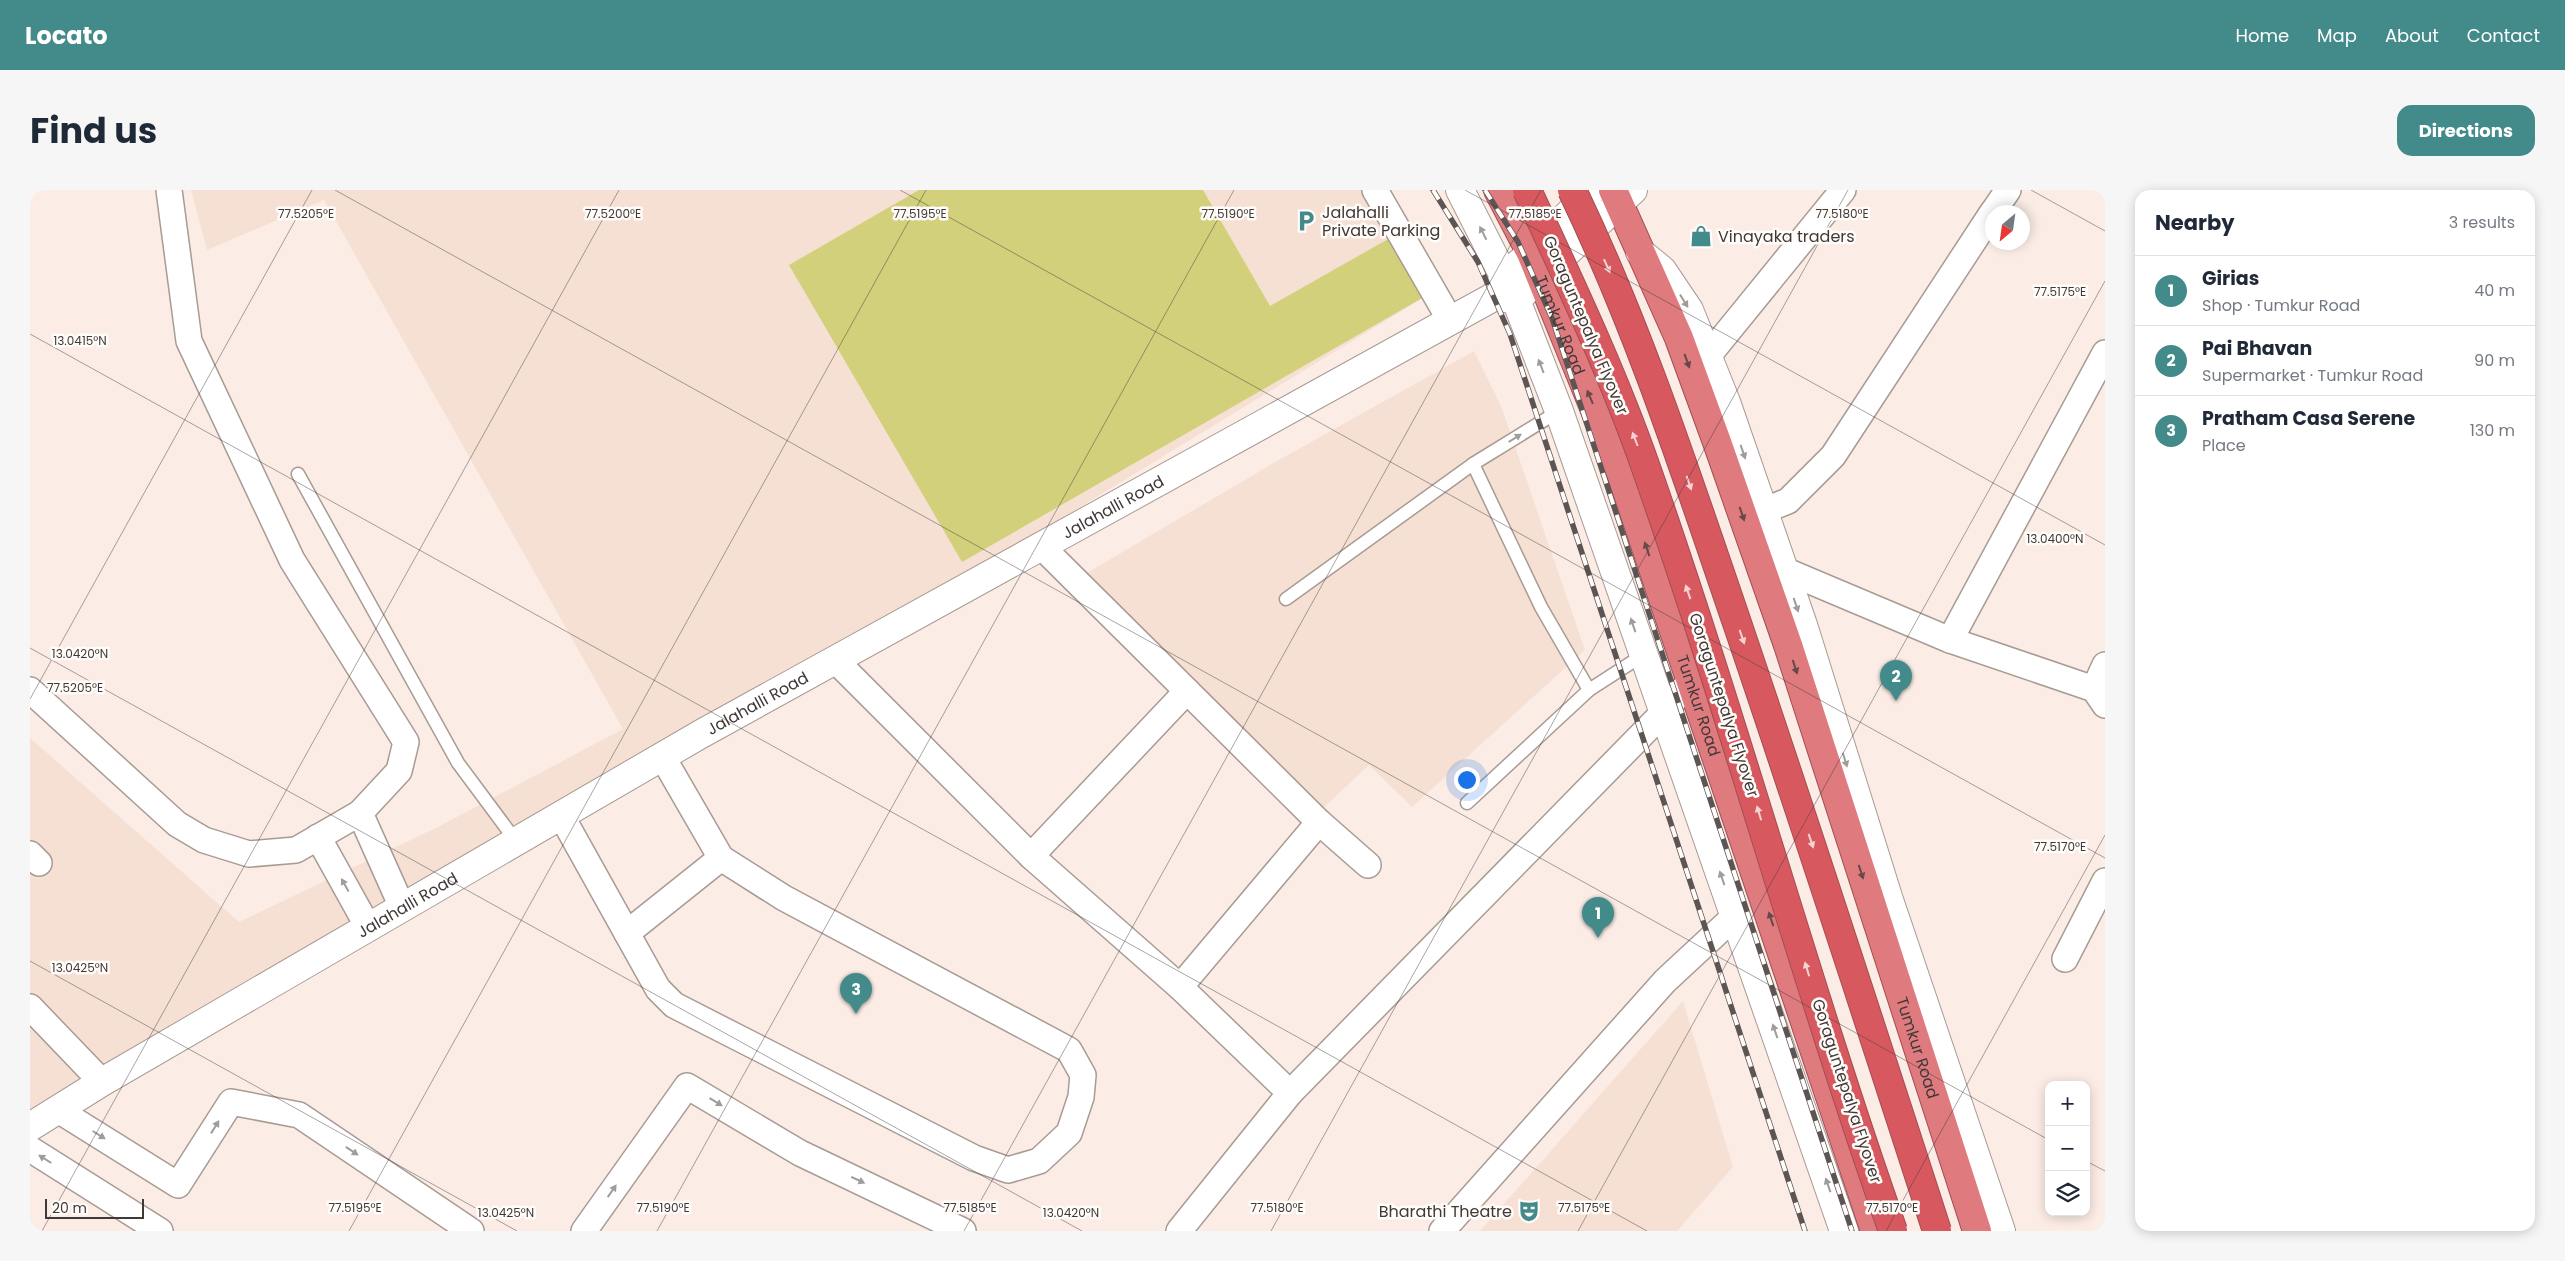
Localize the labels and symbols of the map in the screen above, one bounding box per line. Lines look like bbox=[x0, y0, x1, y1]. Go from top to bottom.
place label: Jalahalli Private Parking bbox=[1322, 201, 1440, 242]
text: 77.5205°E bbox=[278, 205, 334, 222]
text: 77.5200°E bbox=[585, 205, 641, 222]
text: 77.5195°E bbox=[893, 205, 947, 222]
text: 77.5190°E bbox=[1201, 205, 1255, 222]
text: 77.5185°E bbox=[1508, 205, 1562, 222]
text: 77.5180°E bbox=[1815, 205, 1869, 222]
north arrow bbox=[1985, 205, 2030, 250]
parking icon: Jalahalli Private Parking bbox=[1293, 208, 1319, 234]
shop icon: Vinayaka traders bbox=[1688, 223, 1714, 249]
place label: Vinayaka traders bbox=[1718, 225, 1855, 248]
one-way arrow bbox=[1479, 226, 1487, 240]
street label: Goraguntepalya Flyover bbox=[1538, 232, 1634, 418]
one-way arrow bbox=[1603, 259, 1611, 273]
street label: Tumkur Road bbox=[1530, 272, 1591, 378]
text: 77.5175°E bbox=[2034, 283, 2086, 300]
one-way arrow bbox=[1679, 294, 1688, 307]
text: 13.0415°N bbox=[53, 332, 107, 349]
one-way arrow bbox=[1684, 353, 1691, 368]
one-way arrow bbox=[1537, 359, 1545, 373]
one-way arrow bbox=[1585, 390, 1593, 405]
one-way arrow bbox=[1630, 431, 1638, 446]
one-way arrow bbox=[1508, 434, 1521, 443]
one-way arrow bbox=[1740, 444, 1747, 459]
street label: Jalahalli Road bbox=[1058, 469, 1168, 544]
one-way arrow bbox=[1686, 476, 1694, 491]
one-way arrow bbox=[1739, 506, 1746, 521]
text: 13.0400°N bbox=[2027, 530, 2083, 547]
one-way arrow bbox=[1643, 542, 1650, 557]
one-way arrow bbox=[1683, 584, 1691, 599]
one-way arrow bbox=[1793, 598, 1800, 613]
street label: Goraguntepalya Flyover bbox=[1683, 610, 1765, 800]
one-way arrow bbox=[1629, 618, 1636, 633]
one-way arrow bbox=[1738, 630, 1746, 645]
text: 13.0420°N bbox=[52, 645, 108, 662]
street label: Tumkur Road bbox=[1671, 652, 1727, 759]
one-way arrow bbox=[1792, 660, 1799, 675]
pin: 2 bbox=[1880, 660, 1912, 701]
street label: Jalahalli Road bbox=[702, 666, 812, 740]
text: 77.5205°E bbox=[47, 679, 103, 696]
one-way arrow bbox=[1842, 753, 1850, 768]
your location bbox=[1454, 767, 1480, 793]
one-way arrow bbox=[1754, 806, 1762, 821]
one-way arrow bbox=[1808, 833, 1815, 848]
text: 77.5170°E bbox=[2034, 838, 2086, 855]
one-way arrow bbox=[1857, 865, 1865, 880]
street label: Jalahalli Road bbox=[353, 866, 462, 943]
one-way arrow bbox=[1718, 870, 1726, 885]
one-way arrow bbox=[341, 877, 349, 892]
pin: 1 bbox=[1582, 897, 1614, 938]
one-way arrow bbox=[1767, 912, 1774, 927]
text: 13.0425°N bbox=[52, 959, 108, 976]
one-way arrow bbox=[1803, 961, 1811, 976]
pin: 3 bbox=[840, 973, 872, 1014]
street label: Tumkur Road bbox=[1891, 994, 1945, 1102]
street label: Goraguntepalya Flyover bbox=[1806, 996, 1888, 1186]
one-way arrow bbox=[1771, 1024, 1778, 1039]
one-way arrow bbox=[709, 1098, 722, 1107]
one-way arrow bbox=[211, 1120, 220, 1133]
one-way arrow bbox=[93, 1131, 106, 1140]
one-way arrow bbox=[345, 1146, 359, 1156]
one-way arrow bbox=[38, 1154, 51, 1163]
one-way arrow bbox=[851, 1177, 865, 1185]
one-way arrow bbox=[1824, 1177, 1832, 1192]
one-way arrow bbox=[607, 1184, 617, 1198]
scale bar bbox=[45, 1196, 144, 1219]
theatre icon: Bharathi Theatre bbox=[1516, 1198, 1542, 1224]
text: 77.5195°E bbox=[328, 1199, 382, 1216]
text: 77.5190°E bbox=[636, 1199, 690, 1216]
text: 77.5185°E bbox=[943, 1199, 997, 1216]
text: 77.5180°E bbox=[1250, 1199, 1304, 1216]
text: 77.5175°E bbox=[1558, 1199, 1610, 1216]
text: 77.5170°E bbox=[1866, 1199, 1918, 1216]
place label: Bharathi Theatre bbox=[1379, 1200, 1512, 1223]
text: 13.0425°N bbox=[478, 1204, 534, 1221]
text: 13.0420°N bbox=[1043, 1204, 1099, 1221]

